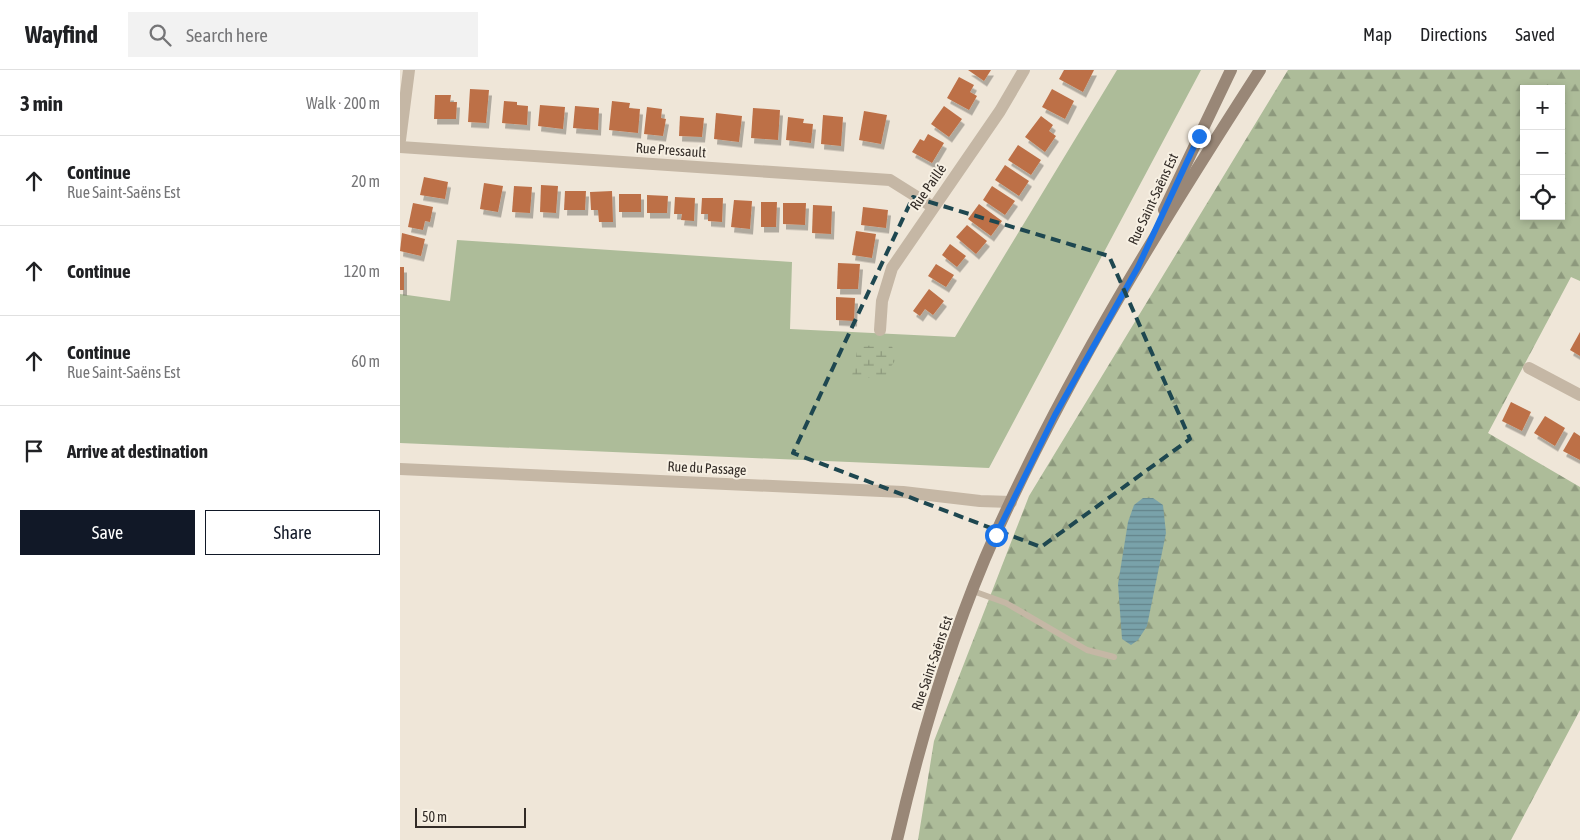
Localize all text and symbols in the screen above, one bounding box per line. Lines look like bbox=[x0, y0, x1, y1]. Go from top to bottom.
search box bbox=[128, 12, 478, 57]
text: Wayfind bbox=[25, 21, 98, 48]
icon: search bbox=[146, 21, 174, 49]
text: Search here bbox=[186, 24, 268, 46]
text: Map bbox=[1363, 24, 1392, 45]
text: Directions bbox=[1420, 24, 1487, 45]
text: Saved bbox=[1515, 24, 1555, 45]
map controls bbox=[1520, 85, 1565, 220]
button: + bbox=[1520, 85, 1565, 130]
text: 3 min bbox=[20, 91, 63, 115]
text: Walk · 200 m bbox=[306, 94, 380, 112]
route end bbox=[1188, 125, 1211, 148]
button: − bbox=[1520, 130, 1565, 175]
street label: Rue Pressault bbox=[635, 140, 707, 160]
street label: Rue Saint-Saëns Est bbox=[1125, 151, 1181, 247]
text: Continue bbox=[67, 161, 131, 183]
street label: Rue Paillé bbox=[907, 161, 949, 213]
icon: ahead bbox=[20, 167, 48, 195]
text: 20 m bbox=[351, 172, 380, 190]
button: locate bbox=[1520, 175, 1565, 220]
text: Rue Saint-Saëns Est bbox=[67, 183, 181, 201]
icon: ahead bbox=[20, 257, 48, 285]
text: Continue bbox=[67, 260, 131, 282]
text: 120 m bbox=[344, 262, 380, 280]
text: Continue bbox=[67, 341, 131, 363]
icon: ahead bbox=[20, 347, 48, 375]
text: 60 m bbox=[351, 352, 380, 370]
text: Rue Saint-Saëns Est bbox=[67, 363, 181, 381]
icon: arrive bbox=[20, 437, 48, 465]
text: Arrive at destination bbox=[67, 440, 208, 462]
street label: Rue du Passage bbox=[667, 458, 747, 478]
button: Save bbox=[20, 510, 195, 555]
button: Share bbox=[205, 510, 380, 555]
route start bbox=[985, 524, 1008, 547]
street label: Rue Saint-Saëns Est bbox=[908, 613, 956, 713]
scale bar bbox=[415, 805, 526, 828]
text: 50 m bbox=[422, 809, 447, 825]

